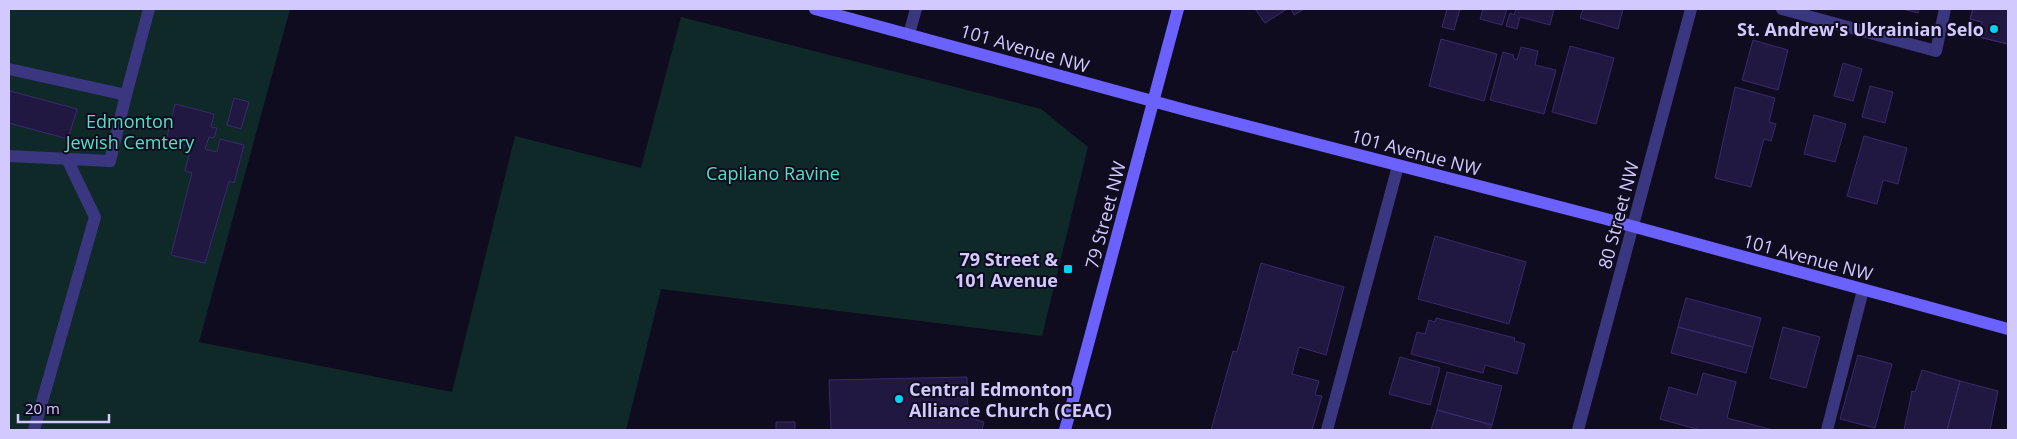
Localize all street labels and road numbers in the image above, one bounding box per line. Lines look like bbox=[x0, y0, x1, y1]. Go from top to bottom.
street label: 101 Avenue NW bbox=[958, 18, 1093, 78]
street label: 101 Avenue NW bbox=[1349, 123, 1484, 181]
street label: 79 Street NW bbox=[1079, 158, 1131, 271]
street label: 80 Street NW bbox=[1592, 158, 1644, 271]
street label: 101 Avenue NW bbox=[1741, 228, 1876, 286]

